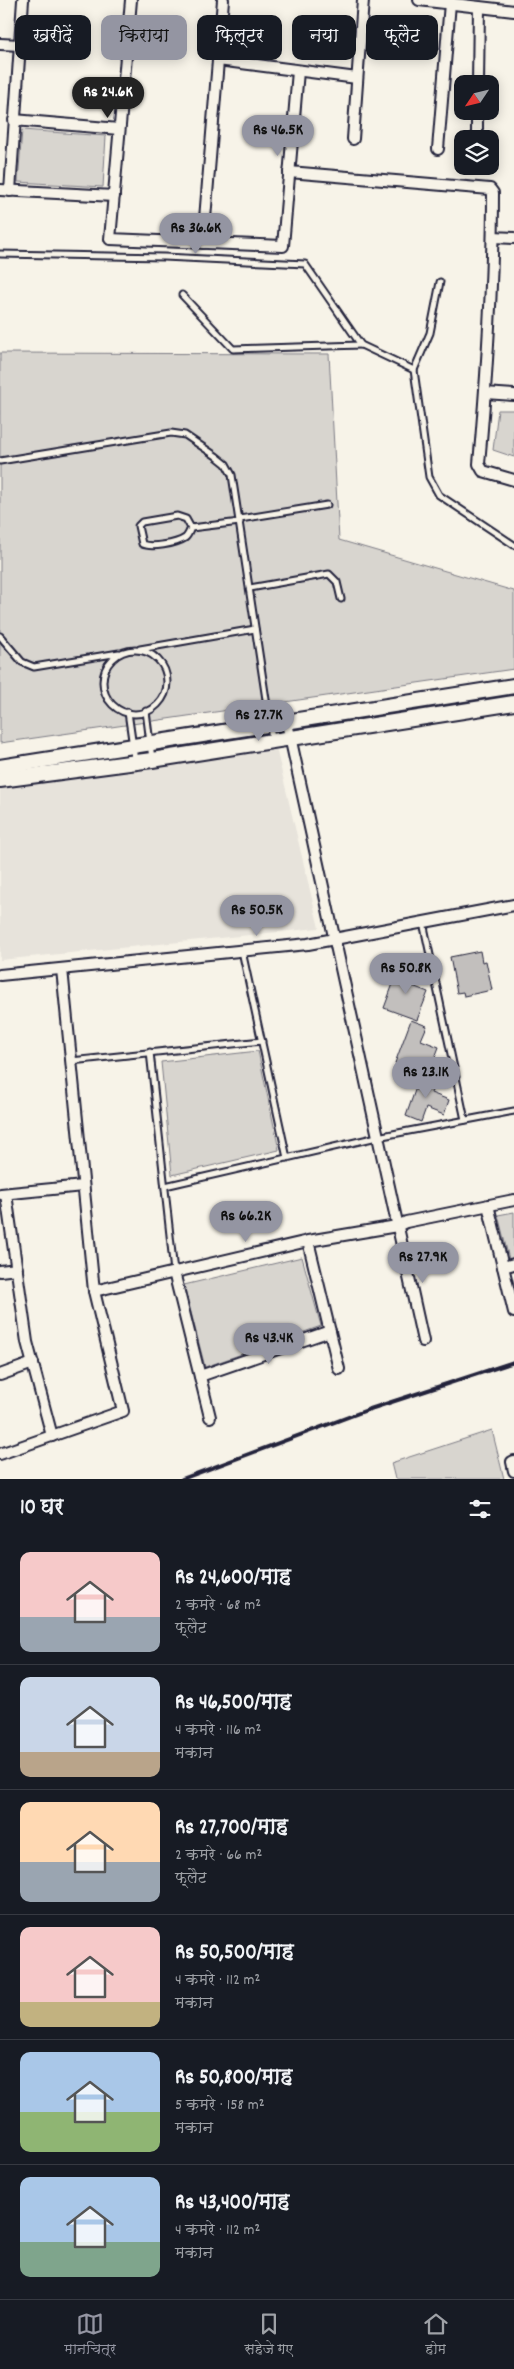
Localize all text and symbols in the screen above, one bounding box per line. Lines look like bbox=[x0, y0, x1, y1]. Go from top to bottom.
chip: खरीदें bbox=[15, 15, 91, 60]
chip: किराया bbox=[101, 15, 187, 60]
chip: फ़िल्टर bbox=[197, 15, 282, 60]
chip: नया bbox=[292, 15, 356, 60]
chip: फ़्लैट bbox=[366, 15, 438, 60]
north arrow bbox=[454, 75, 499, 120]
map controls bbox=[454, 75, 499, 175]
pin: Rs 24.6K bbox=[56, 76, 160, 119]
text: Rs 24.6K bbox=[83, 81, 133, 104]
pin: Rs 46.5K bbox=[226, 114, 330, 157]
text: Rs 46.5K bbox=[253, 119, 303, 142]
button: layers bbox=[454, 130, 499, 175]
pin: Rs 36.6K bbox=[144, 212, 248, 255]
text: Rs 36.6K bbox=[170, 217, 222, 240]
pin: Rs 27.7K bbox=[207, 700, 311, 742]
text: Rs 27.7K bbox=[235, 704, 283, 727]
pin: Rs 50.5K bbox=[205, 894, 309, 937]
text: Rs 50.5K bbox=[231, 899, 283, 922]
pin: Rs 50.8K bbox=[354, 952, 458, 995]
text: Rs 50.8K bbox=[381, 957, 431, 980]
pin: Rs 23.1K bbox=[374, 1056, 478, 1099]
text: Rs 23.1K bbox=[403, 1061, 449, 1084]
pin: Rs 66.2K bbox=[194, 1200, 298, 1243]
text: Rs 66.2K bbox=[221, 1205, 271, 1228]
pin: Rs 27.9K bbox=[371, 1242, 475, 1284]
text: Rs 27.9K bbox=[399, 1246, 447, 1269]
pin: Rs 43.4K bbox=[217, 1322, 321, 1365]
text: Rs 43.4K bbox=[245, 1327, 293, 1350]
text: 10 घर bbox=[20, 1494, 63, 1524]
icon: filters bbox=[466, 1495, 494, 1523]
text: Rs 24,600/माह bbox=[175, 1564, 291, 1594]
icon: home bbox=[60, 1572, 120, 1632]
text: 2 कमरे · 68 m² bbox=[175, 1594, 261, 1617]
text: फ़्लैट bbox=[175, 1617, 207, 1640]
text: Rs 46,500/माह bbox=[175, 1689, 291, 1719]
icon: home bbox=[60, 1697, 120, 1757]
text: 4 कमरे · 116 m² bbox=[175, 1719, 261, 1742]
text: मकान bbox=[175, 1742, 213, 1765]
text: Rs 27,700/माह bbox=[175, 1814, 288, 1844]
icon: home bbox=[60, 1822, 120, 1882]
text: 2 कमरे · 66 m² bbox=[175, 1844, 262, 1867]
text: फ़्लैट bbox=[175, 1867, 207, 1890]
text: Rs 50,500/माह bbox=[175, 1939, 293, 1969]
icon: home bbox=[60, 1947, 120, 2007]
text: 4 कमरे · 112 m² bbox=[175, 1969, 260, 1992]
text: मकान bbox=[175, 1992, 213, 2015]
text: Rs 50,800/माह bbox=[175, 2064, 292, 2094]
icon: home bbox=[60, 2072, 120, 2132]
text: 5 कमरे · 158 m² bbox=[175, 2094, 264, 2117]
text: मकान bbox=[175, 2117, 213, 2140]
text: Rs 43,400/माह bbox=[175, 2189, 289, 2219]
icon: home bbox=[60, 2197, 120, 2257]
text: 4 कमरे · 112 m² bbox=[175, 2219, 260, 2242]
text: मकान bbox=[175, 2242, 213, 2265]
tab: मानचित्र bbox=[64, 2310, 116, 2360]
tab: सहेजे गए bbox=[245, 2310, 293, 2360]
tab: होम bbox=[422, 2310, 450, 2360]

